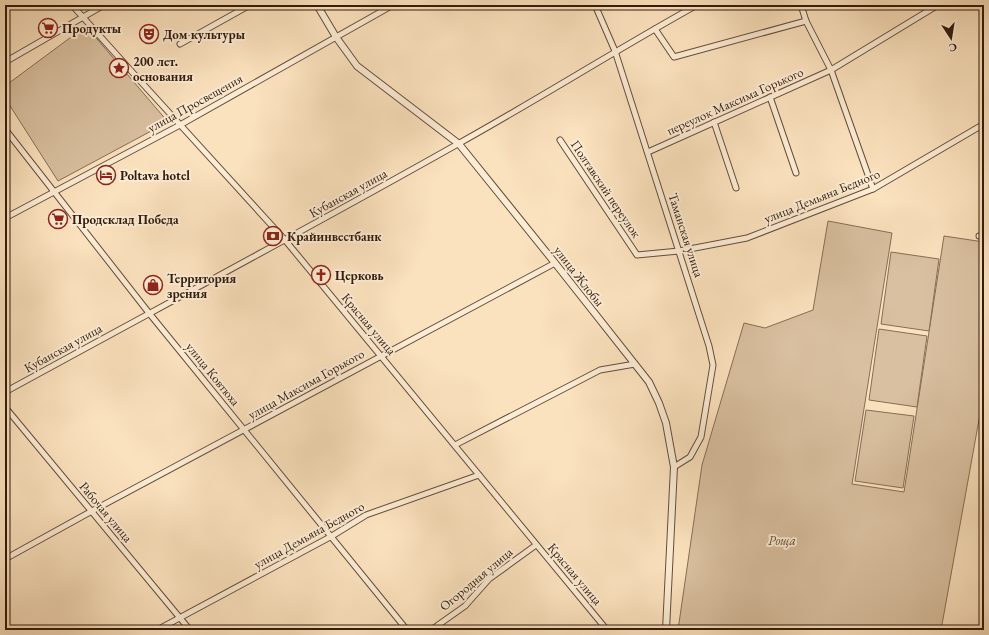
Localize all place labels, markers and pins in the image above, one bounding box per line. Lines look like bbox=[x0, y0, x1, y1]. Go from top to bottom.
supermarket icon: Продукты bbox=[37, 17, 59, 39]
place label: Продукты bbox=[62, 20, 122, 37]
theatre icon: Дом культуры bbox=[138, 23, 160, 45]
place label: Дом культуры bbox=[163, 26, 246, 43]
place label: 200 лет. основания bbox=[133, 53, 193, 85]
place icon: 200 лет. основания bbox=[108, 57, 130, 79]
hotel icon: Poltava hotel bbox=[95, 164, 117, 186]
place label: Poltava hotel bbox=[120, 167, 190, 184]
supermarket icon: Продсклад Победа bbox=[47, 208, 69, 230]
place label: Продсклад Победа bbox=[72, 211, 179, 228]
bank icon: Крайинвестбанк bbox=[262, 225, 284, 247]
place label: Крайинвестбанк bbox=[287, 228, 382, 245]
church icon: Церковь bbox=[310, 264, 332, 286]
place label: Церковь bbox=[335, 267, 384, 284]
place label: Территория зрения bbox=[167, 270, 236, 302]
shop icon: Территория зрения bbox=[142, 274, 164, 296]

